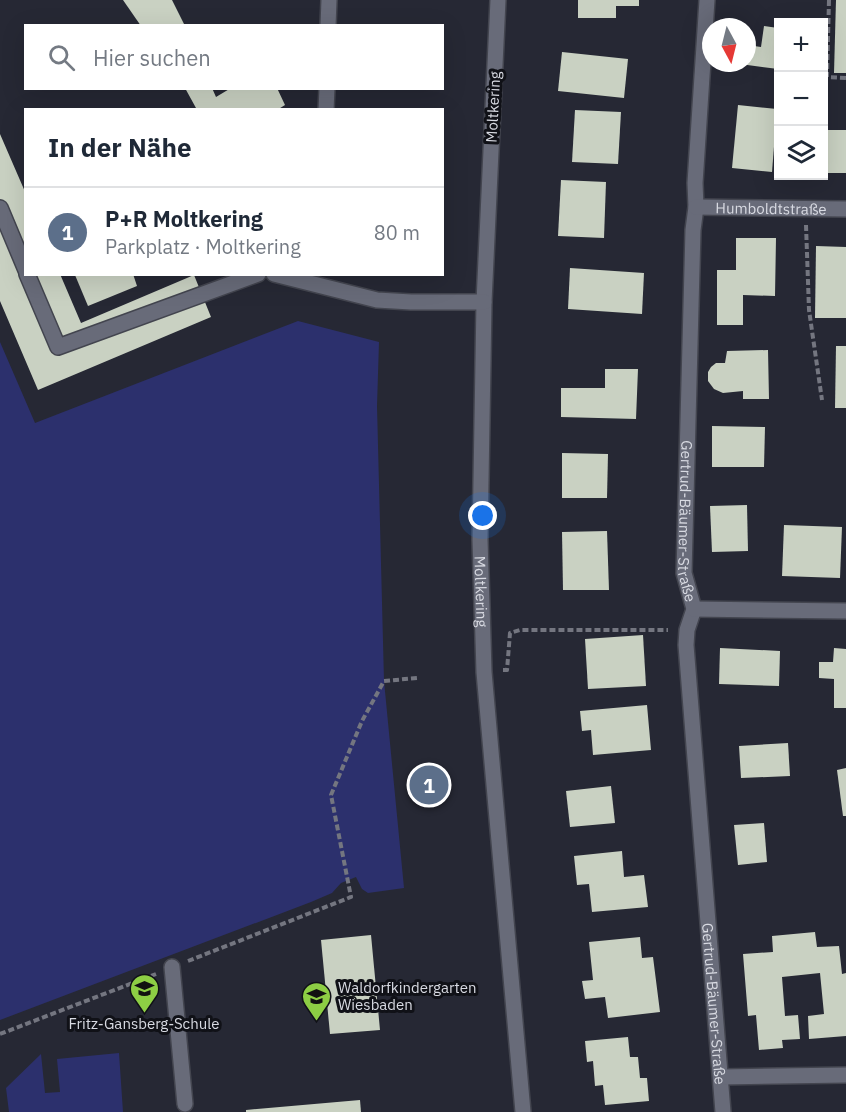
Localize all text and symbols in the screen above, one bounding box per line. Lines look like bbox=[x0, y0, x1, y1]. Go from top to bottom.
north arrow bbox=[702, 18, 756, 72]
map controls bbox=[774, 18, 828, 180]
button: + bbox=[774, 18, 828, 72]
search box bbox=[24, 24, 444, 90]
icon: search bbox=[45, 41, 78, 74]
text: Hier suchen bbox=[93, 43, 211, 72]
street label: Moltkering bbox=[482, 71, 504, 143]
button: − bbox=[774, 72, 828, 126]
button: layers bbox=[774, 126, 828, 180]
text: In der Nähe bbox=[48, 130, 192, 164]
street label: Humboldtstraße bbox=[715, 198, 827, 218]
text: P+R Moltkering bbox=[105, 204, 263, 233]
text: 1 bbox=[62, 219, 74, 246]
text: 80 m bbox=[374, 219, 420, 246]
text: Parkplatz · Moltkering bbox=[105, 233, 301, 260]
street label: Gertrud-Bäumer-Straße bbox=[674, 440, 701, 604]
your location bbox=[468, 501, 497, 530]
street label: Moltkering bbox=[471, 556, 492, 628]
pin: 1 bbox=[410, 762, 448, 808]
street label: Gertrud-Bäumer-Straße bbox=[699, 922, 730, 1085]
school or university icon: Fritz-Gansberg-Schule bbox=[128, 972, 160, 1014]
place label: Waldorfkindergarten Wiesbaden bbox=[338, 978, 477, 1014]
school or university icon: Waldorfkindergarten Wiesbaden bbox=[301, 980, 333, 1022]
place label: Fritz-Gansberg-Schule bbox=[68, 1014, 220, 1033]

